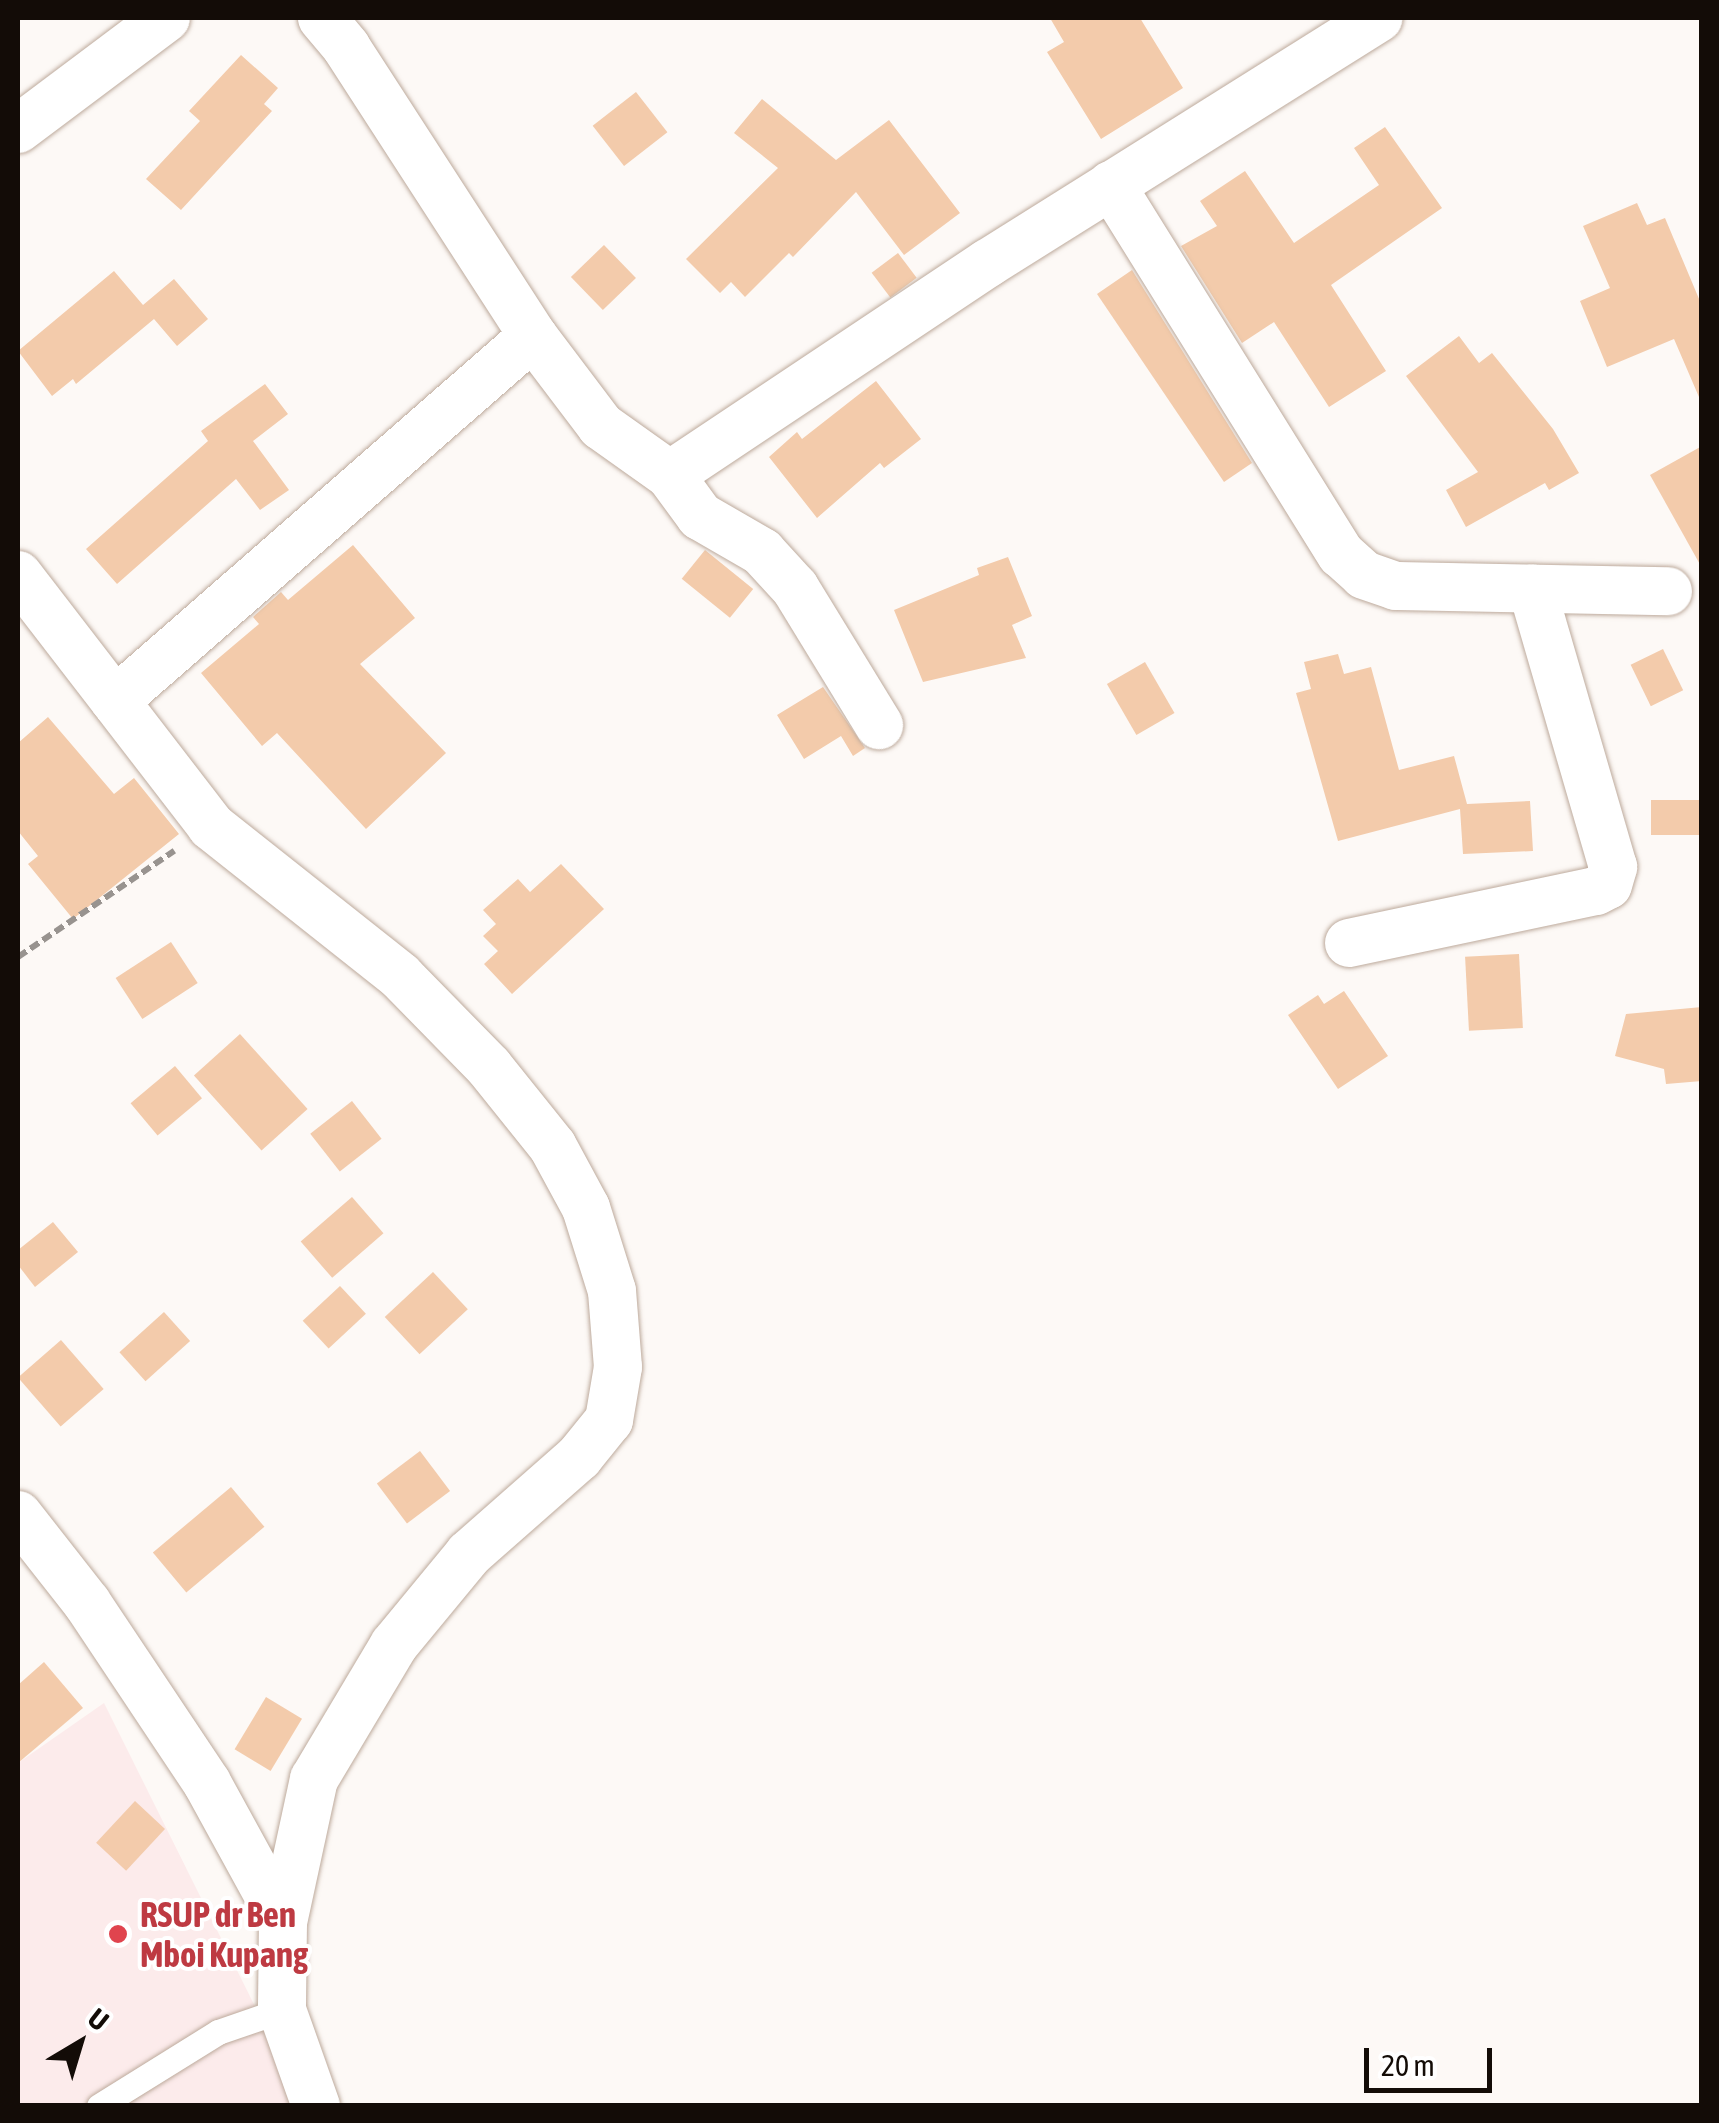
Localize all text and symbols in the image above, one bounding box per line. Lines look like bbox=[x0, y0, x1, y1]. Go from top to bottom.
place label: RSUP dr Ben Mboi Kupang bbox=[140, 1893, 308, 1975]
marker: RSUP dr Ben Mboi Kupang bbox=[105, 1921, 131, 1947]
north arrow bbox=[30, 1993, 130, 2093]
text: U bbox=[82, 2002, 115, 2037]
scale bar bbox=[1369, 2028, 1496, 2090]
text: 20 m bbox=[1381, 2048, 1435, 2082]

